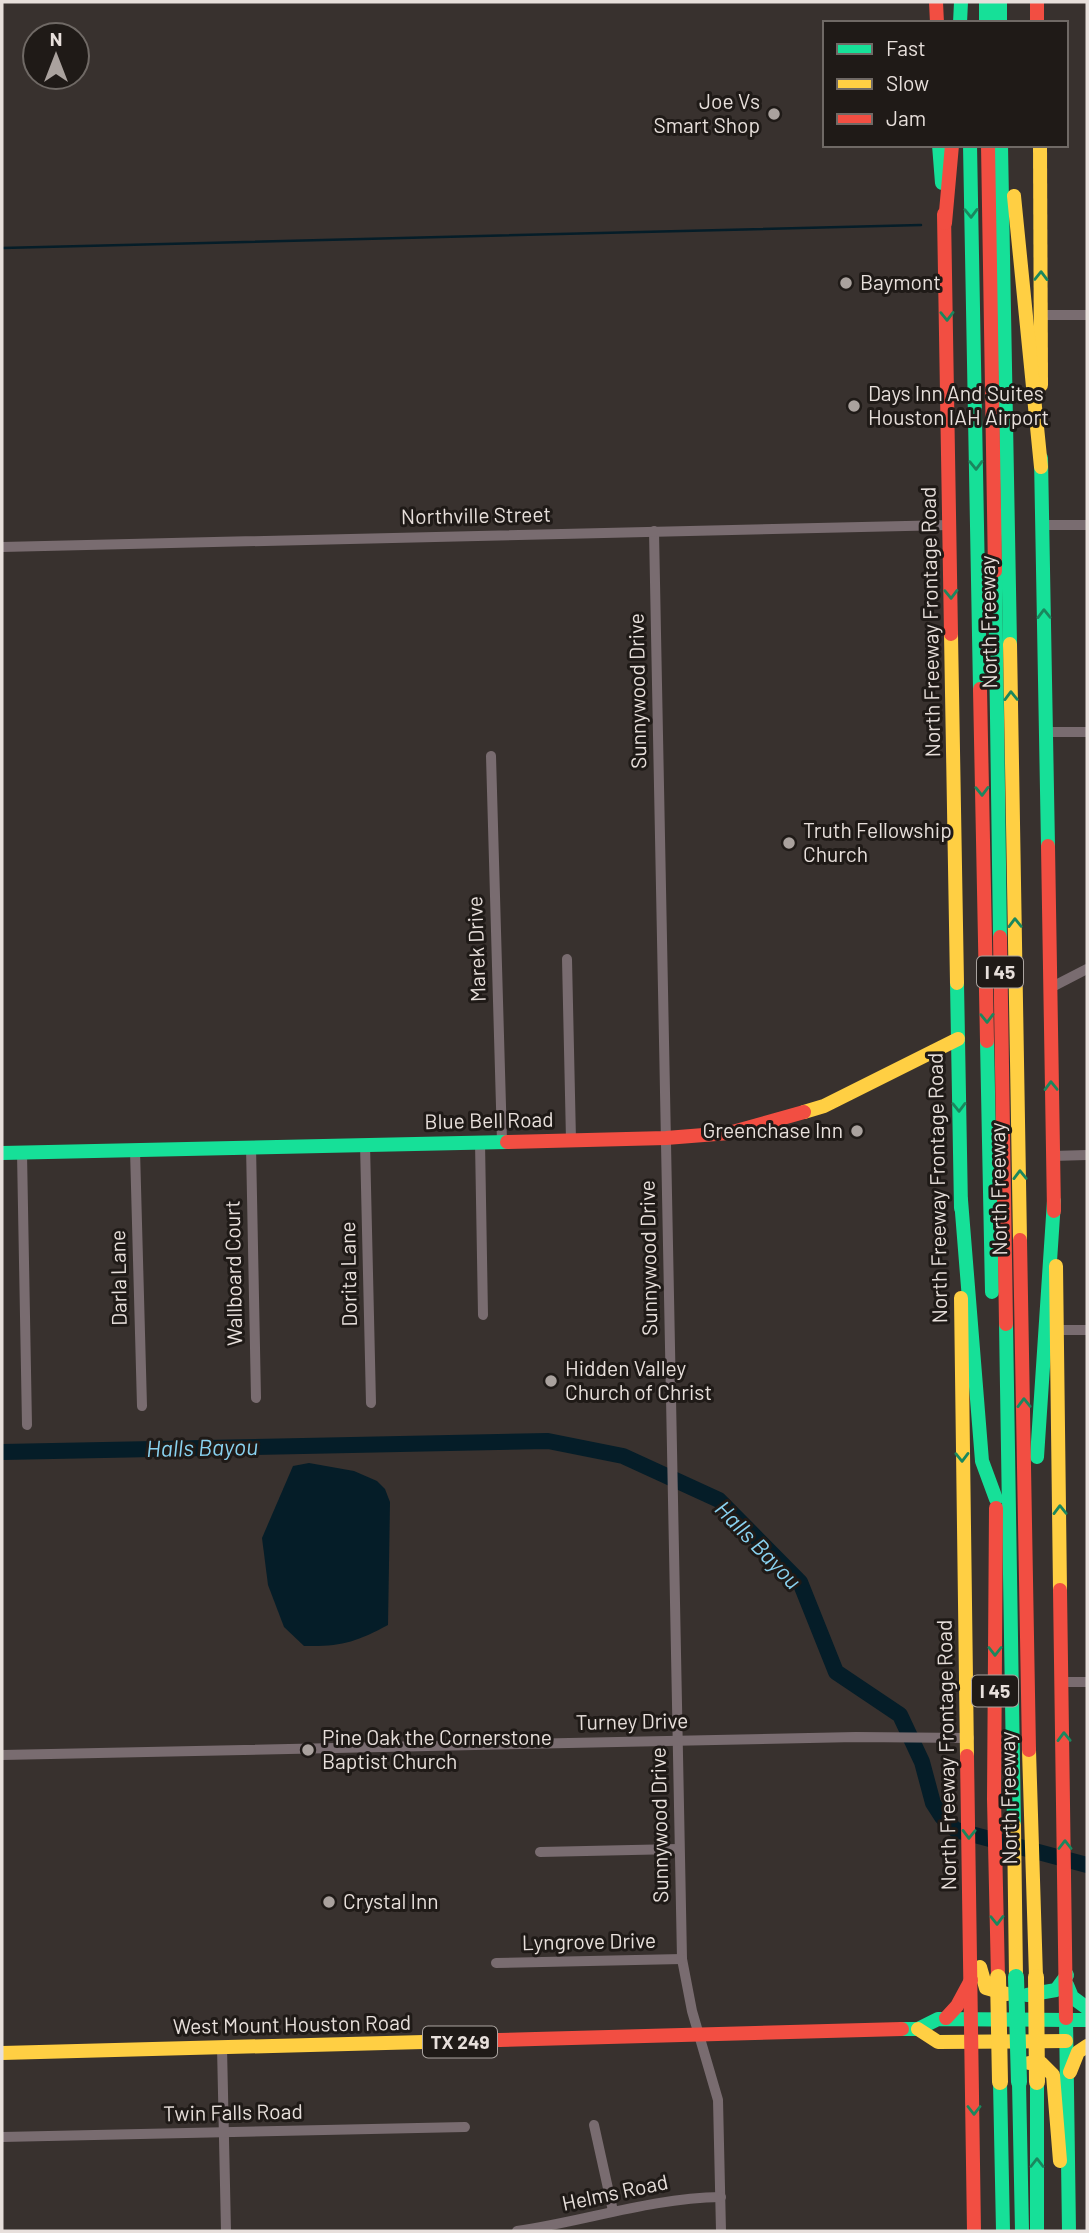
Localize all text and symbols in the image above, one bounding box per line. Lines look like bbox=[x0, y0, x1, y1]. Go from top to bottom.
north arrow bbox=[21, 21, 91, 91]
legend bbox=[823, 21, 1068, 147]
text: N bbox=[50, 27, 62, 50]
text: Fast bbox=[886, 35, 926, 60]
text: Slow bbox=[886, 70, 929, 95]
place label: Joe Vs Smart Shop bbox=[653, 88, 760, 137]
text: Jam bbox=[886, 105, 926, 130]
marker: Joe Vs Smart Shop bbox=[766, 106, 782, 122]
one-way arrow bbox=[963, 209, 979, 219]
place label: Baymont bbox=[860, 269, 941, 294]
one-way arrow bbox=[1034, 270, 1049, 281]
marker: Baymont bbox=[838, 275, 854, 291]
one-way arrow bbox=[939, 311, 955, 322]
place label: Days Inn And Suites Houston IAH Airport bbox=[868, 380, 1049, 429]
marker: Days Inn And Suites Houston IAH Airport bbox=[846, 398, 862, 414]
one-way arrow bbox=[968, 461, 984, 471]
street label: North Freeway Frontage Road bbox=[915, 486, 944, 758]
street label: Northville Street bbox=[401, 501, 551, 528]
street label: North Freeway bbox=[974, 555, 1001, 689]
one-way arrow bbox=[944, 588, 959, 599]
one-way arrow bbox=[1036, 608, 1052, 619]
street label: Sunnywood Drive bbox=[623, 613, 650, 769]
one-way arrow bbox=[1003, 690, 1019, 701]
one-way arrow bbox=[975, 786, 990, 797]
place label: Truth Fellowship Church bbox=[803, 817, 952, 866]
marker: Truth Fellowship Church bbox=[781, 835, 797, 851]
street label: Marek Drive bbox=[461, 896, 490, 1002]
one-way arrow bbox=[1007, 918, 1023, 928]
road number: I 45 bbox=[977, 956, 1023, 988]
one-way arrow bbox=[979, 1014, 995, 1024]
street label: North Freeway Frontage Road bbox=[922, 1052, 951, 1324]
one-way arrow bbox=[1043, 1081, 1059, 1091]
one-way arrow bbox=[951, 1102, 967, 1113]
street label: Blue Bell Road bbox=[424, 1106, 554, 1133]
place label: Greenchase Inn bbox=[702, 1117, 843, 1142]
street label: North Freeway bbox=[984, 1122, 1011, 1256]
marker: Greenchase Inn bbox=[849, 1123, 865, 1139]
one-way arrow bbox=[1012, 1170, 1027, 1181]
street label: Sunnywood Drive bbox=[634, 1180, 661, 1336]
street label: Wallboard Court bbox=[219, 1200, 246, 1346]
street label: Dorita Lane bbox=[334, 1221, 361, 1327]
street label: Darla Lane bbox=[104, 1230, 131, 1326]
place label: Hidden Valley Church of Christ bbox=[565, 1355, 712, 1404]
marker: Hidden Valley Church of Christ bbox=[543, 1373, 559, 1389]
one-way arrow bbox=[1016, 1397, 1031, 1408]
water label: Halls Bayou bbox=[146, 1432, 258, 1462]
one-way arrow bbox=[954, 1452, 970, 1463]
water label: Halls Bayou bbox=[710, 1494, 808, 1594]
one-way arrow bbox=[1053, 1504, 1068, 1515]
street label: North Freeway Frontage Road bbox=[931, 1619, 960, 1891]
one-way arrow bbox=[987, 1646, 1003, 1657]
road number: I 45 bbox=[972, 1676, 1018, 1707]
street label: Turney Drive bbox=[575, 1707, 689, 1734]
place label: Pine Oak the Cornerstone Baptist Church bbox=[322, 1724, 552, 1773]
street label: North Freeway bbox=[994, 1731, 1021, 1865]
one-way arrow bbox=[1056, 1731, 1071, 1742]
marker: Pine Oak the Cornerstone Baptist Church bbox=[300, 1742, 316, 1758]
street label: Sunnywood Drive bbox=[645, 1747, 672, 1903]
one-way arrow bbox=[961, 1829, 977, 1839]
one-way arrow bbox=[1057, 1839, 1073, 1849]
place label: Crystal Inn bbox=[343, 1888, 439, 1913]
marker: Crystal Inn bbox=[321, 1894, 337, 1910]
one-way arrow bbox=[989, 1915, 1004, 1926]
street label: Lyngrove Drive bbox=[522, 1927, 656, 1954]
street label: West Mount Houston Road bbox=[173, 2009, 411, 2038]
road number: TX 249 bbox=[423, 2026, 497, 2058]
street label: Twin Falls Road bbox=[163, 2098, 303, 2125]
one-way arrow bbox=[966, 2105, 982, 2115]
one-way arrow bbox=[1029, 2157, 1045, 2168]
street label: Helms Road bbox=[559, 2168, 670, 2215]

